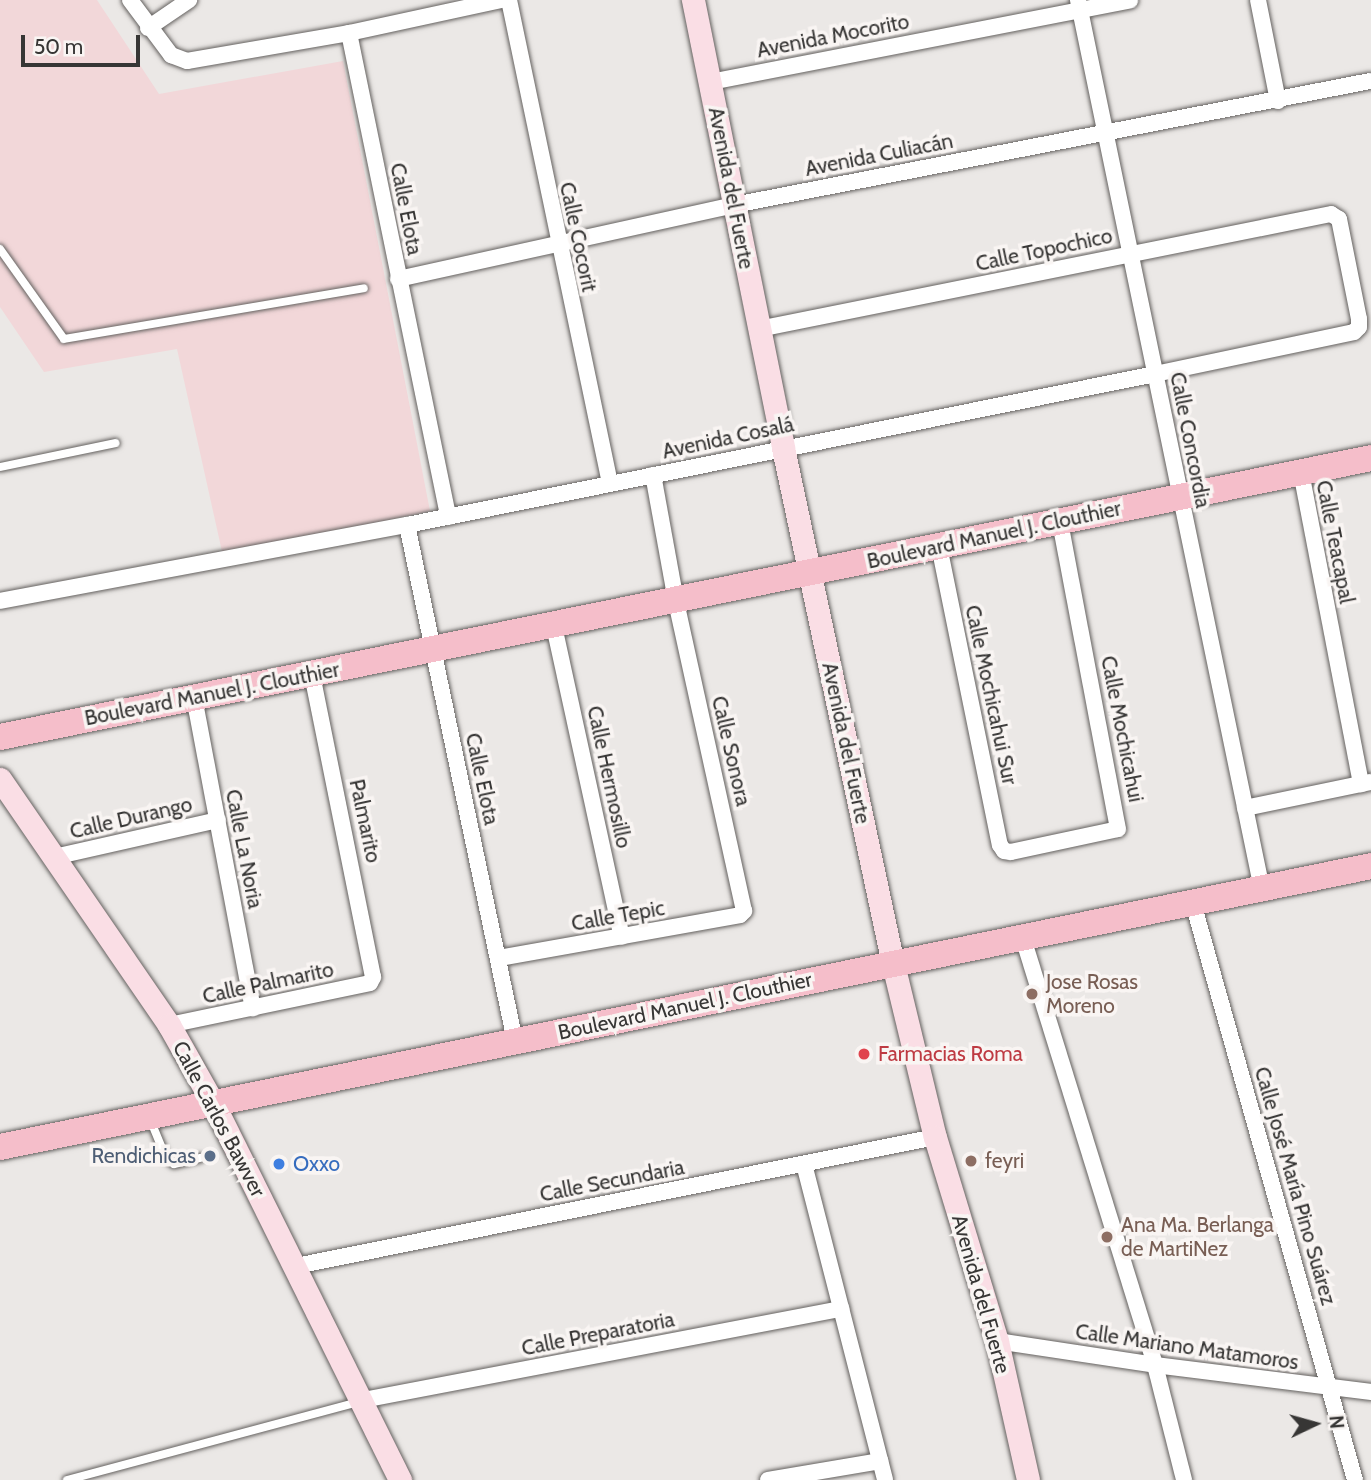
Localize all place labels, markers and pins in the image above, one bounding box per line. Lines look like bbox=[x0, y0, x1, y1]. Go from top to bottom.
place label: Jose Rosas Moreno bbox=[1046, 969, 1138, 1019]
marker: Jose Rosas Moreno bbox=[1024, 986, 1040, 1002]
place label: Farmacias Roma bbox=[878, 1041, 1023, 1067]
marker: Farmacias Roma bbox=[856, 1046, 872, 1062]
place label: Rendichicas bbox=[91, 1143, 196, 1169]
marker: Rendichicas bbox=[202, 1148, 218, 1164]
place label: feyri bbox=[985, 1148, 1024, 1174]
place label: Oxxo bbox=[293, 1151, 340, 1177]
marker: feyri bbox=[963, 1153, 979, 1169]
marker: Oxxo bbox=[271, 1156, 287, 1172]
place label: Ana Ma. Berlanga de MartiNez bbox=[1121, 1212, 1274, 1262]
marker: Ana Ma. Berlanga de MartiNez bbox=[1099, 1229, 1115, 1245]

